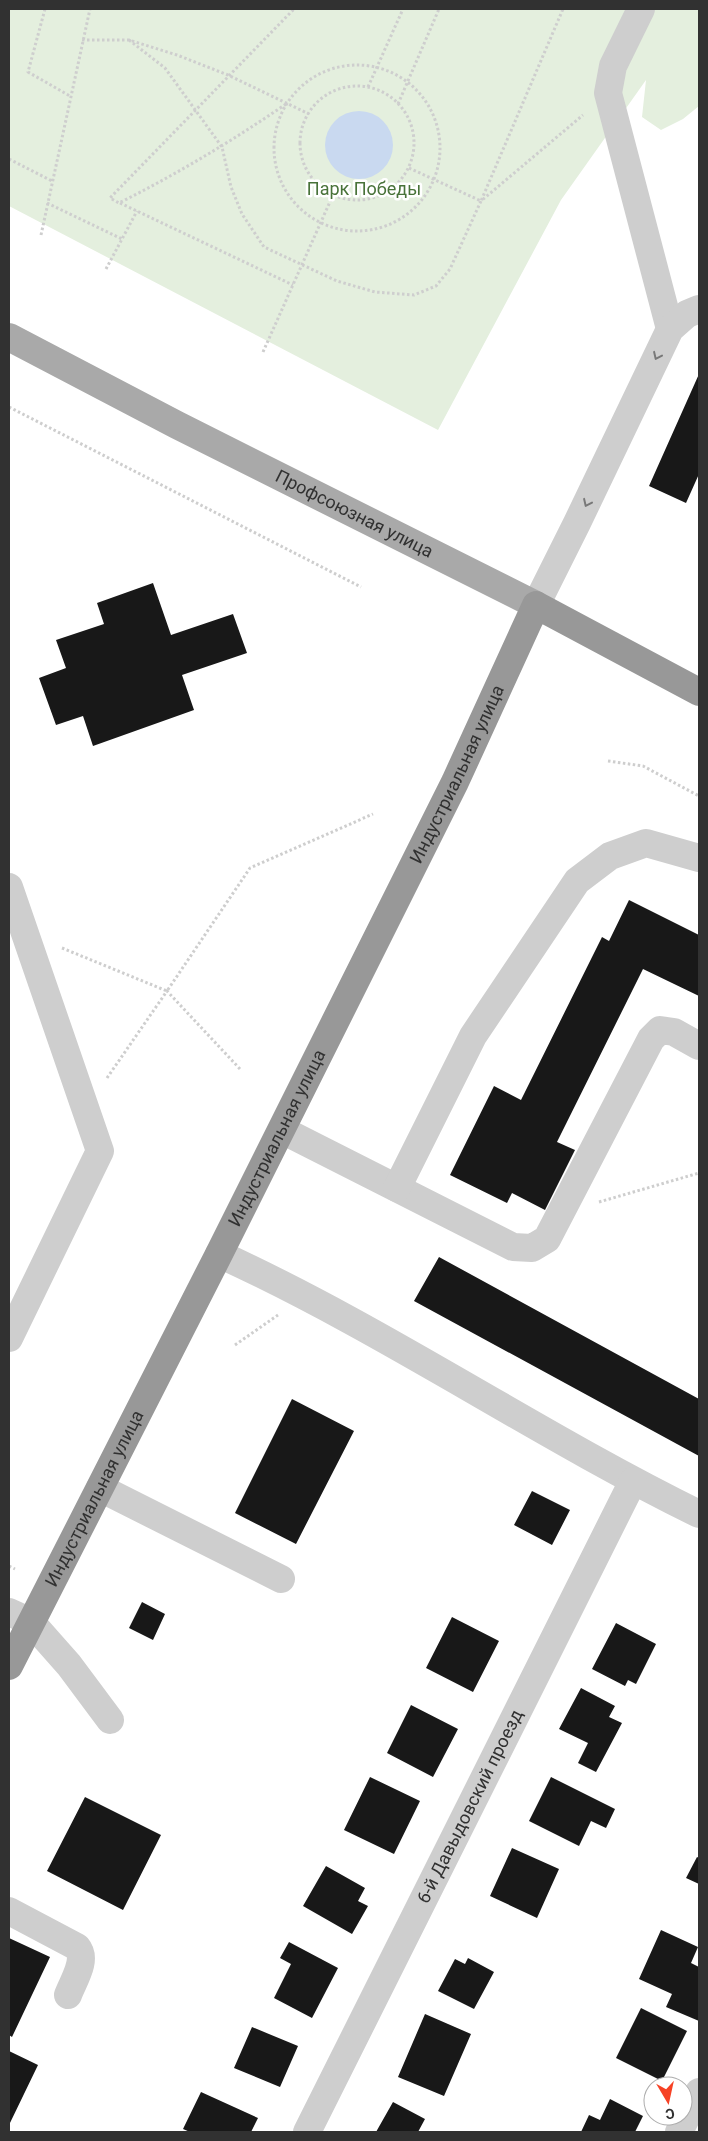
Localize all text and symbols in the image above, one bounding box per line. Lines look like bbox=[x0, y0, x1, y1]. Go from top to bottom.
park label: Парк Победы bbox=[307, 178, 421, 199]
one-way arrow bbox=[653, 351, 663, 360]
street label: Профсоюзная улица bbox=[272, 465, 437, 562]
one-way arrow bbox=[583, 498, 593, 507]
street label: Индустриальная улица bbox=[405, 682, 508, 867]
street label: Индустриальная улица bbox=[223, 1046, 330, 1230]
street label: Индустриальная улица bbox=[40, 1407, 148, 1590]
street label: 6-й Давыдовский проезд bbox=[412, 1706, 527, 1907]
north arrow bbox=[643, 2076, 693, 2126]
text: С bbox=[664, 2105, 676, 2122]

